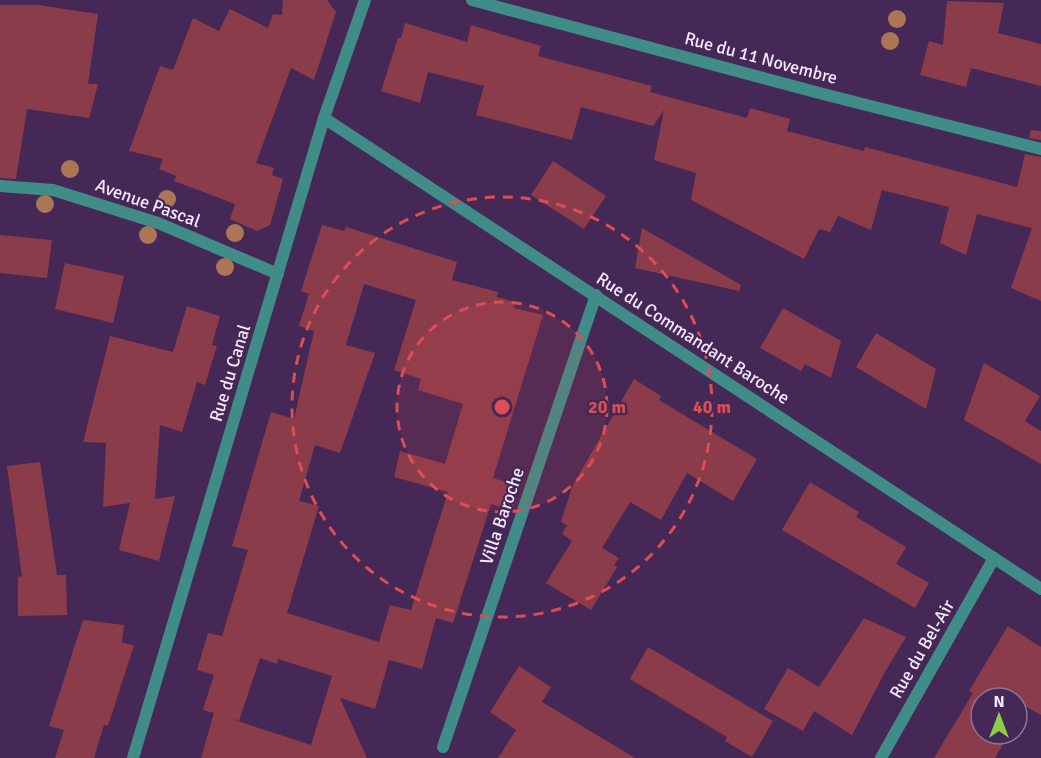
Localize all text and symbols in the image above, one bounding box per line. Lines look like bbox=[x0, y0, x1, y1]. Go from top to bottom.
street label: Rue du 11 Novembre bbox=[682, 27, 840, 89]
street label: Avenue Pascal bbox=[93, 174, 203, 232]
street label: Rue du Commandant Baroche bbox=[592, 267, 794, 409]
street label: Rue du Canal bbox=[205, 322, 255, 424]
text: 20 m bbox=[588, 396, 626, 418]
text: 40 m bbox=[693, 396, 731, 418]
centre of rings bbox=[492, 397, 512, 417]
street label: Villa Baroche bbox=[475, 464, 529, 568]
street label: Rue du Bel-Air bbox=[885, 595, 959, 702]
north arrow bbox=[969, 686, 1029, 746]
text: N bbox=[993, 692, 1005, 712]

